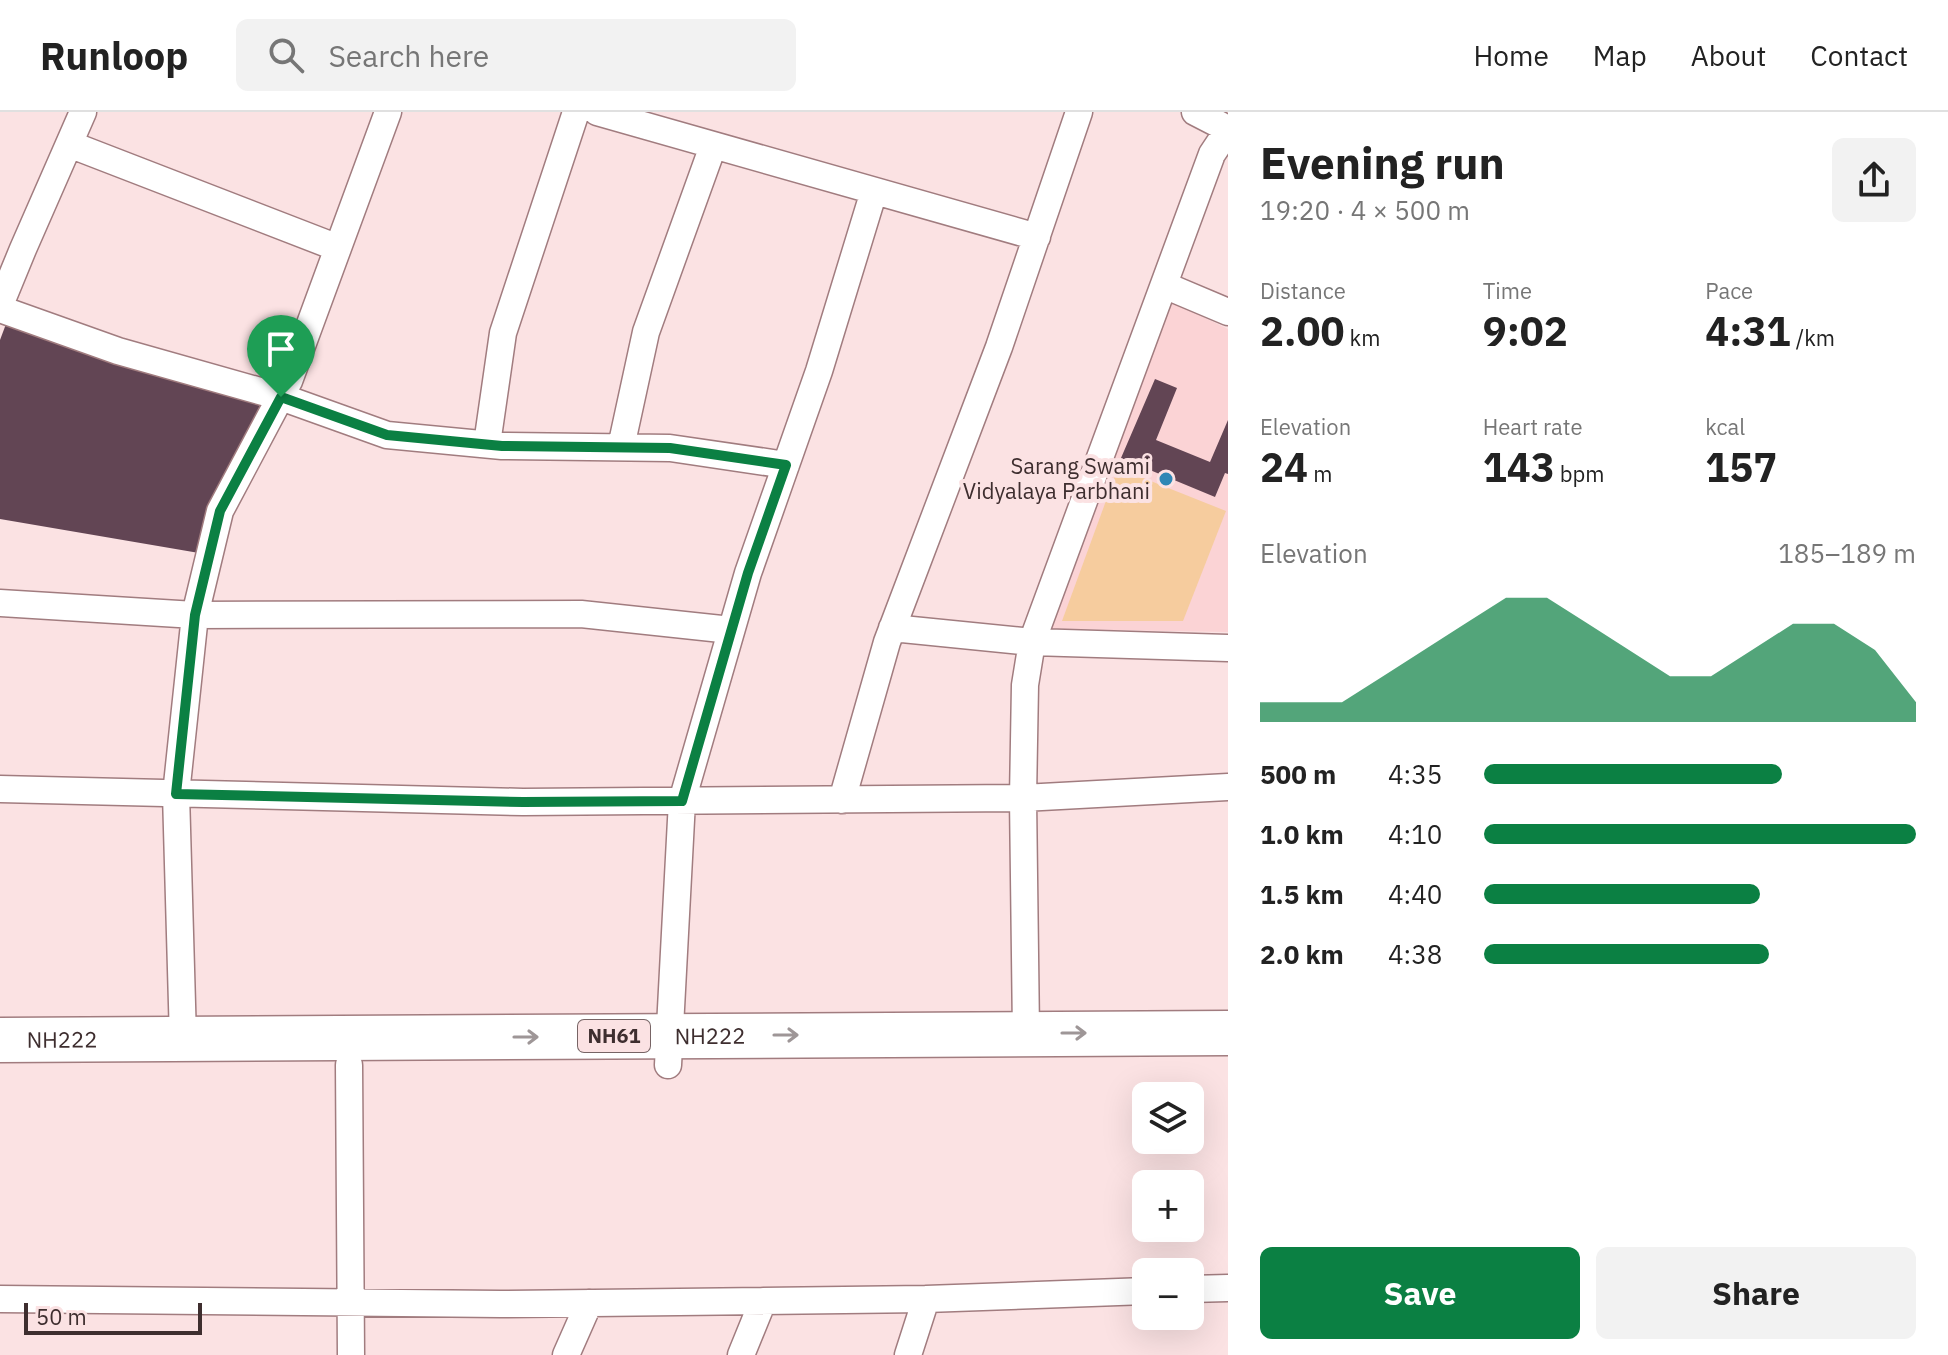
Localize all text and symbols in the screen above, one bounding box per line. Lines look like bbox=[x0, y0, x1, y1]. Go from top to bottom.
search box bbox=[236, 19, 796, 91]
text: Runloop bbox=[40, 31, 188, 80]
icon: search bbox=[264, 33, 308, 77]
text: Search here bbox=[328, 36, 489, 75]
text: Home bbox=[1473, 37, 1549, 74]
text: Map bbox=[1593, 37, 1647, 74]
text: About bbox=[1691, 37, 1766, 74]
text: Contact bbox=[1810, 37, 1908, 74]
text: Evening run bbox=[1260, 134, 1505, 191]
button: share bbox=[1832, 138, 1916, 222]
text: 19:20 · 4 × 500 m bbox=[1260, 193, 1470, 227]
text: Distance bbox=[1260, 276, 1346, 305]
text: Time bbox=[1483, 276, 1532, 305]
text: Pace bbox=[1705, 276, 1753, 305]
text: 2.00 bbox=[1260, 305, 1344, 357]
text: 9:02 bbox=[1483, 305, 1568, 357]
text: 4:31 bbox=[1705, 305, 1791, 357]
pin bbox=[247, 315, 315, 397]
text: km bbox=[1344, 323, 1380, 352]
text: /km bbox=[1791, 323, 1835, 352]
icon: arrive bbox=[259, 327, 303, 371]
text: Elevation bbox=[1260, 412, 1351, 441]
text: Heart rate bbox=[1483, 412, 1583, 441]
text: kcal bbox=[1705, 412, 1745, 441]
text: 24 bbox=[1260, 441, 1308, 493]
text: 143 bbox=[1483, 441, 1555, 493]
text: 157 bbox=[1705, 441, 1777, 493]
place label: Sarang Swami Vidyalaya Parbhani bbox=[963, 451, 1150, 505]
text: m bbox=[1308, 459, 1332, 488]
text: bpm bbox=[1555, 459, 1605, 488]
marker: Sarang Swami Vidyalaya Parbhani bbox=[1157, 470, 1175, 488]
text: Elevation bbox=[1260, 536, 1368, 570]
text: 185–189 m bbox=[1778, 536, 1916, 570]
text: 500 m bbox=[1260, 757, 1336, 791]
text: 4:35 bbox=[1388, 757, 1442, 791]
text: 1.0 km bbox=[1260, 817, 1344, 851]
text: 4:10 bbox=[1388, 817, 1442, 851]
text: 1.5 km bbox=[1260, 877, 1344, 911]
text: 4:40 bbox=[1388, 877, 1442, 911]
text: 2.0 km bbox=[1260, 937, 1344, 971]
text: 4:38 bbox=[1388, 937, 1442, 971]
road number: NH61 bbox=[578, 1020, 650, 1052]
street label: NH222 bbox=[675, 1021, 745, 1050]
street label: NH222 bbox=[27, 1024, 97, 1054]
one-way arrow bbox=[1060, 1025, 1087, 1041]
one-way arrow bbox=[772, 1027, 799, 1043]
one-way arrow bbox=[512, 1029, 539, 1045]
map controls bbox=[1132, 1082, 1204, 1330]
button: layers bbox=[1132, 1082, 1204, 1154]
button: + bbox=[1132, 1170, 1204, 1242]
button: Save bbox=[1260, 1247, 1580, 1339]
button: Share bbox=[1596, 1247, 1916, 1339]
button: − bbox=[1132, 1258, 1204, 1330]
scale bar bbox=[24, 1299, 202, 1335]
text: 50 m bbox=[36, 1302, 87, 1331]

